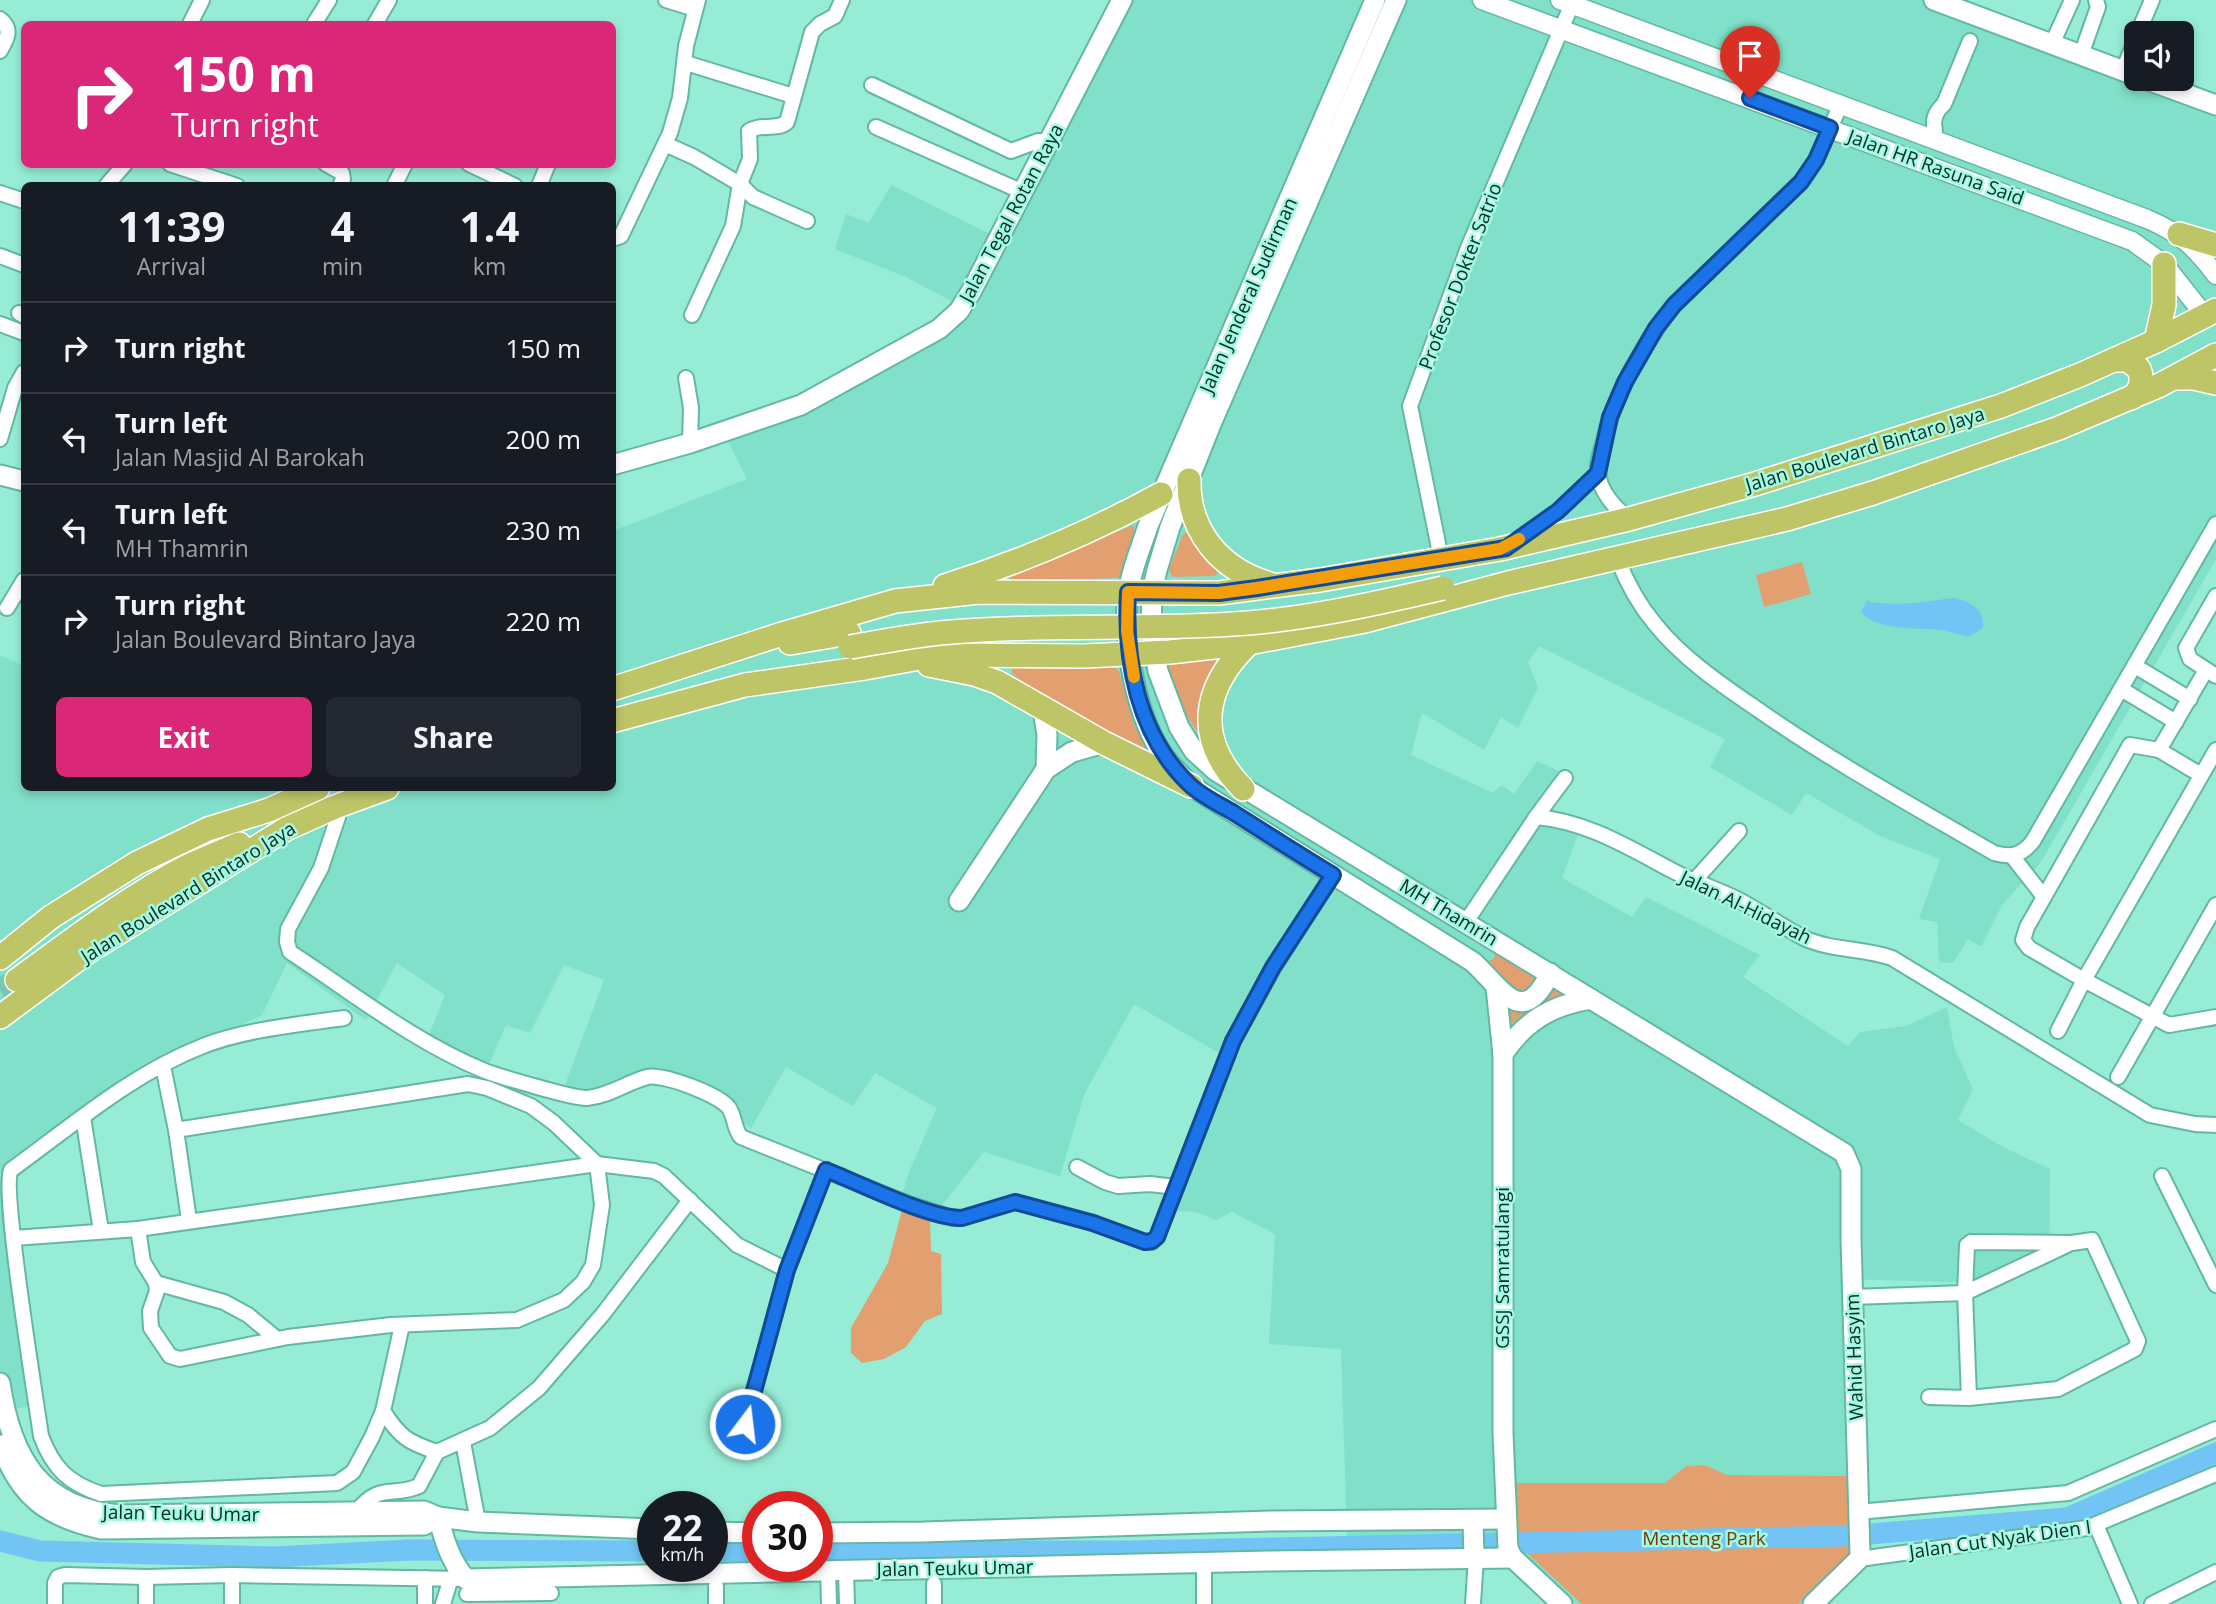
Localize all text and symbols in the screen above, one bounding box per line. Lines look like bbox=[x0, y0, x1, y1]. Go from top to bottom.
map controls bbox=[2124, 21, 2194, 91]
button: sound bbox=[2124, 21, 2194, 91]
pin bbox=[1720, 26, 1780, 98]
icon: arrive bbox=[1731, 37, 1769, 75]
text: 150 m bbox=[171, 40, 316, 106]
icon: right bbox=[56, 49, 147, 140]
text: Turn right bbox=[171, 103, 319, 146]
street label: Jalan Tegal Rotan Raya bbox=[952, 119, 1069, 309]
street label: Jalan HR Rasuna Said bbox=[1842, 122, 2028, 211]
street label: Profesor Dokter Satrio bbox=[1412, 179, 1508, 373]
street label: Jalan Jenderal Sudirman bbox=[1192, 193, 1303, 399]
text: 11:39 bbox=[117, 197, 225, 254]
text: 4 bbox=[330, 197, 355, 254]
text: 1.4 bbox=[460, 197, 520, 254]
text: Arrival bbox=[137, 250, 206, 282]
text: min bbox=[322, 250, 363, 282]
text: km bbox=[473, 250, 506, 282]
icon: right bbox=[56, 329, 94, 367]
text: Turn right bbox=[115, 330, 246, 366]
text: 150 m bbox=[506, 330, 581, 366]
street label: Jalan Boulevard Bintaro Jaya bbox=[1740, 400, 1988, 498]
text: Turn left bbox=[115, 405, 227, 441]
icon: left bbox=[56, 420, 94, 458]
text: 200 m bbox=[506, 421, 581, 457]
text: Jalan Masjid Al Barokah bbox=[115, 441, 365, 473]
text: Turn left bbox=[115, 496, 227, 532]
icon: left bbox=[56, 511, 94, 549]
text: 230 m bbox=[506, 512, 581, 548]
text: MH Thamrin bbox=[115, 532, 249, 564]
text: Turn right bbox=[115, 587, 246, 623]
icon: right bbox=[56, 602, 94, 640]
text: 220 m bbox=[506, 603, 581, 639]
text: Jalan Boulevard Bintaro Jaya bbox=[115, 623, 416, 655]
button: Exit bbox=[56, 697, 312, 777]
button: Share bbox=[326, 697, 581, 777]
street label: Jalan Boulevard Bintaro Jaya bbox=[74, 815, 300, 970]
street label: Jalan Al-Hidayah bbox=[1674, 863, 1816, 950]
street label: MH Thamrin bbox=[1395, 872, 1503, 952]
street label: GSSJ Samratulangi bbox=[1489, 1187, 1515, 1349]
street label: Wahid Hasyim bbox=[1839, 1293, 1869, 1421]
position arrow bbox=[708, 1387, 782, 1461]
speed limit sign: 30 bbox=[742, 1491, 833, 1582]
street label: Jalan Teuku Umar bbox=[100, 1499, 260, 1527]
text: 22 bbox=[662, 1504, 703, 1551]
street label: Jalan Cut Nyak Dien I bbox=[1905, 1513, 2093, 1565]
park label: Menteng Park bbox=[1642, 1525, 1766, 1551]
text: km/h bbox=[661, 1542, 704, 1566]
street label: Jalan Teuku Umar bbox=[874, 1554, 1034, 1582]

